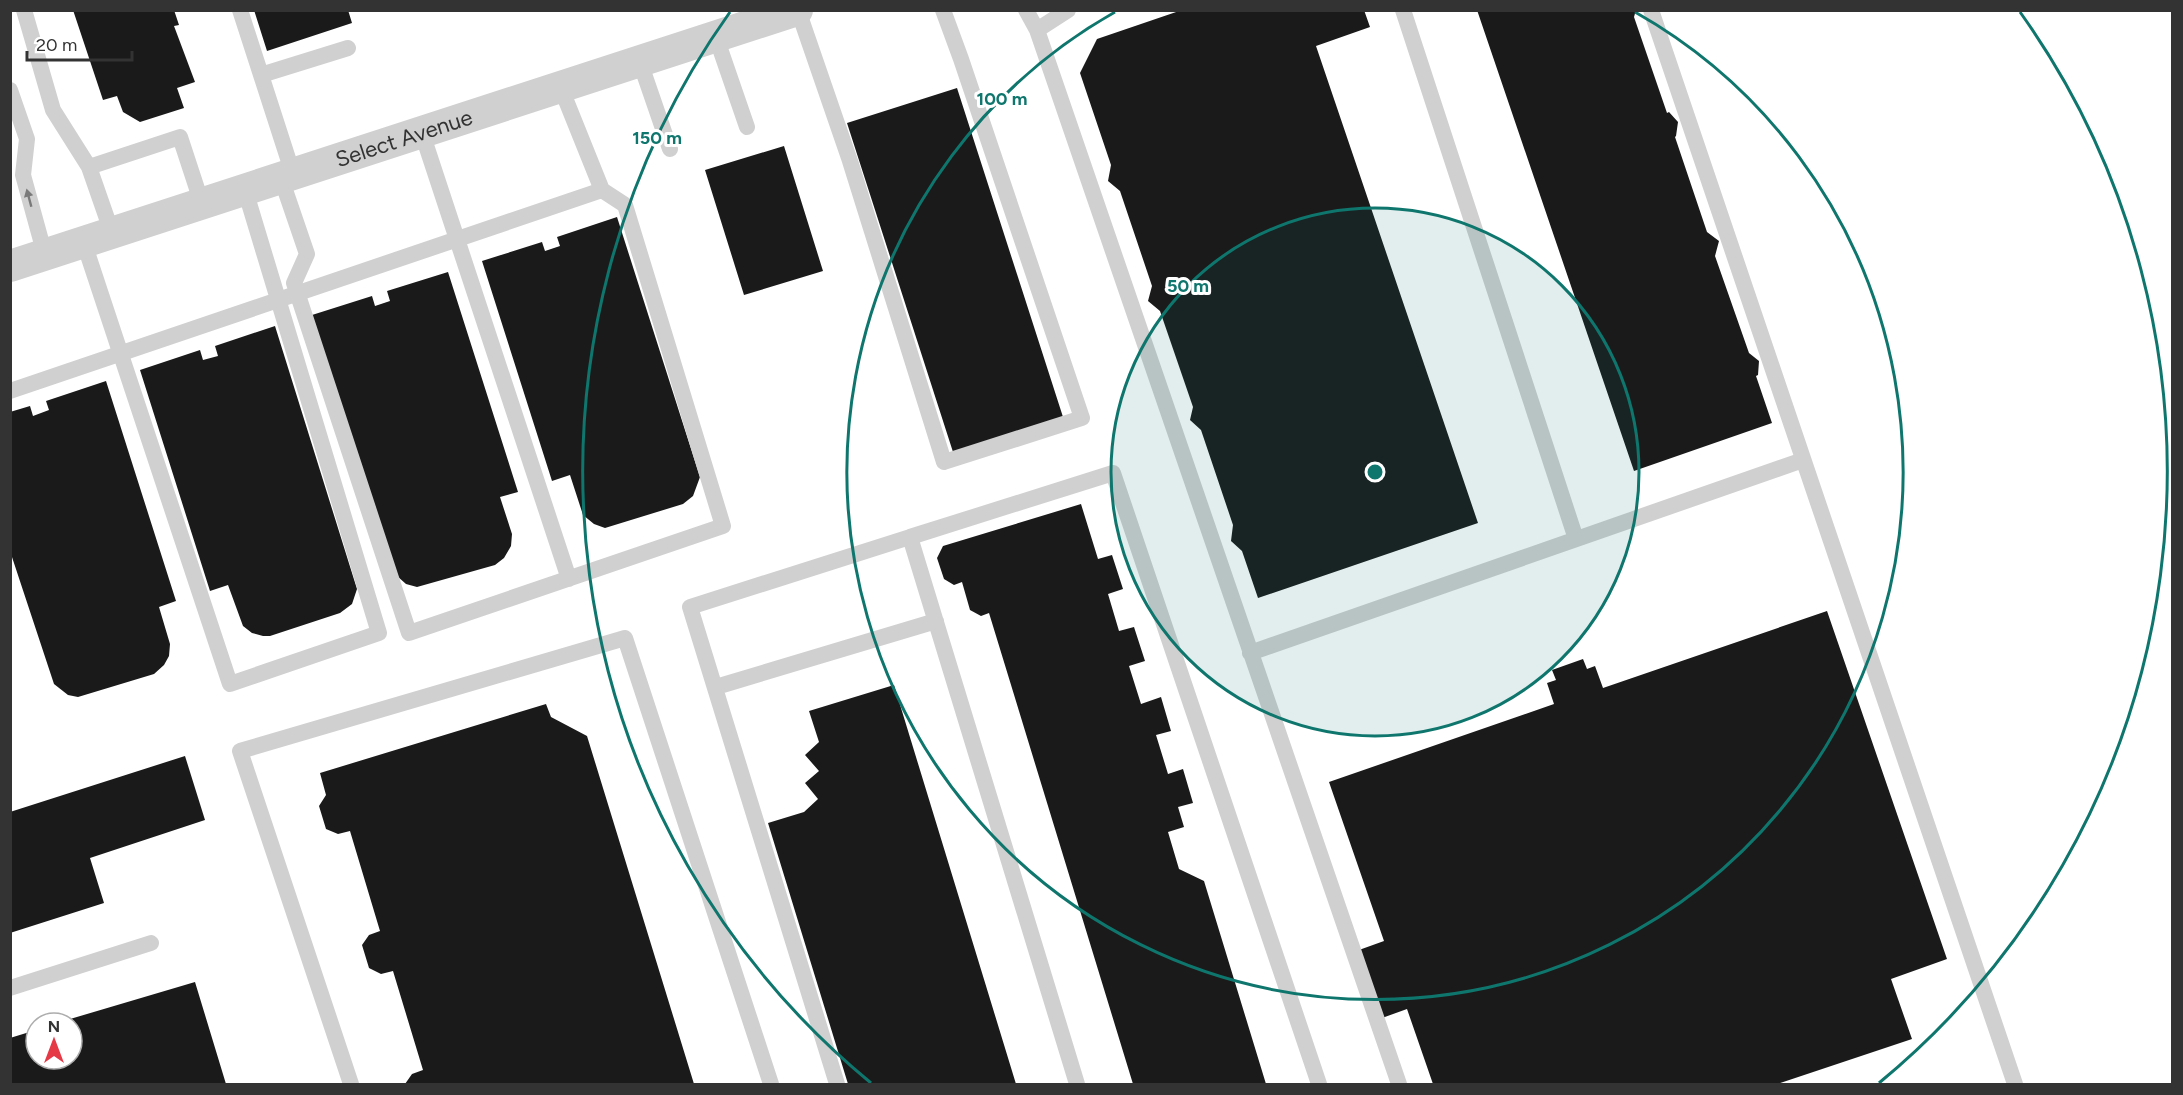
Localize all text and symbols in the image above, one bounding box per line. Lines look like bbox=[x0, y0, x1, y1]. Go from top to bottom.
scale bar bbox=[27, 24, 132, 62]
text: 20 m bbox=[36, 34, 77, 56]
text: 100 m bbox=[977, 88, 1027, 110]
street label: Select Avenue bbox=[332, 103, 476, 173]
text: 150 m bbox=[632, 127, 682, 149]
one-way arrow bbox=[24, 189, 33, 207]
text: 50 m bbox=[1167, 275, 1209, 297]
centre of rings bbox=[1365, 462, 1385, 482]
north arrow bbox=[24, 1011, 84, 1071]
text: N bbox=[48, 1017, 60, 1036]

